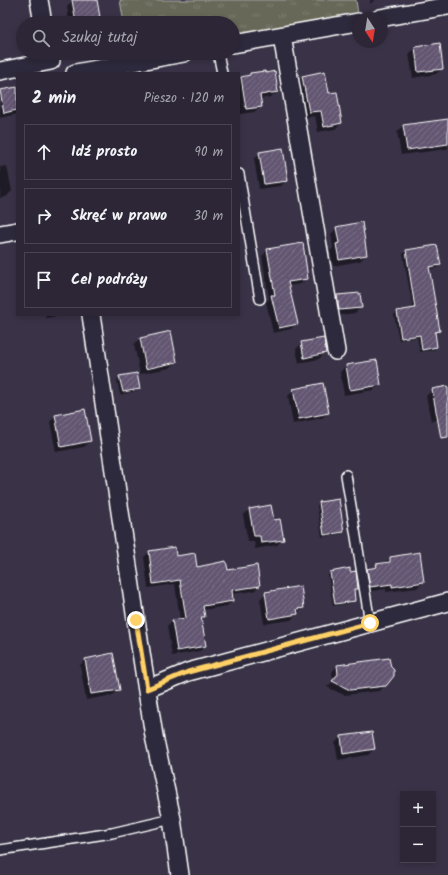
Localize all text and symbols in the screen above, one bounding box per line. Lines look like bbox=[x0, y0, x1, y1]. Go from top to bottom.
north arrow bbox=[352, 12, 388, 48]
search box bbox=[16, 16, 240, 60]
text: Szukaj tutaj bbox=[62, 26, 137, 50]
icon: search bbox=[30, 27, 52, 49]
text: 2 min bbox=[32, 85, 76, 112]
text: Pieszo · 120 m bbox=[144, 88, 224, 109]
text: Idź prosto bbox=[71, 140, 137, 164]
icon: ahead bbox=[33, 141, 55, 163]
text: 90 m bbox=[195, 142, 223, 163]
text: Skręć w prawo bbox=[71, 204, 167, 228]
icon: right bbox=[33, 205, 55, 227]
text: 30 m bbox=[194, 206, 223, 227]
text: Cel podróży bbox=[71, 268, 147, 292]
icon: arrive bbox=[33, 269, 55, 291]
route end bbox=[127, 611, 145, 629]
route start bbox=[361, 614, 379, 632]
map controls bbox=[400, 791, 436, 863]
button: + bbox=[400, 791, 436, 827]
button: − bbox=[400, 827, 436, 863]

